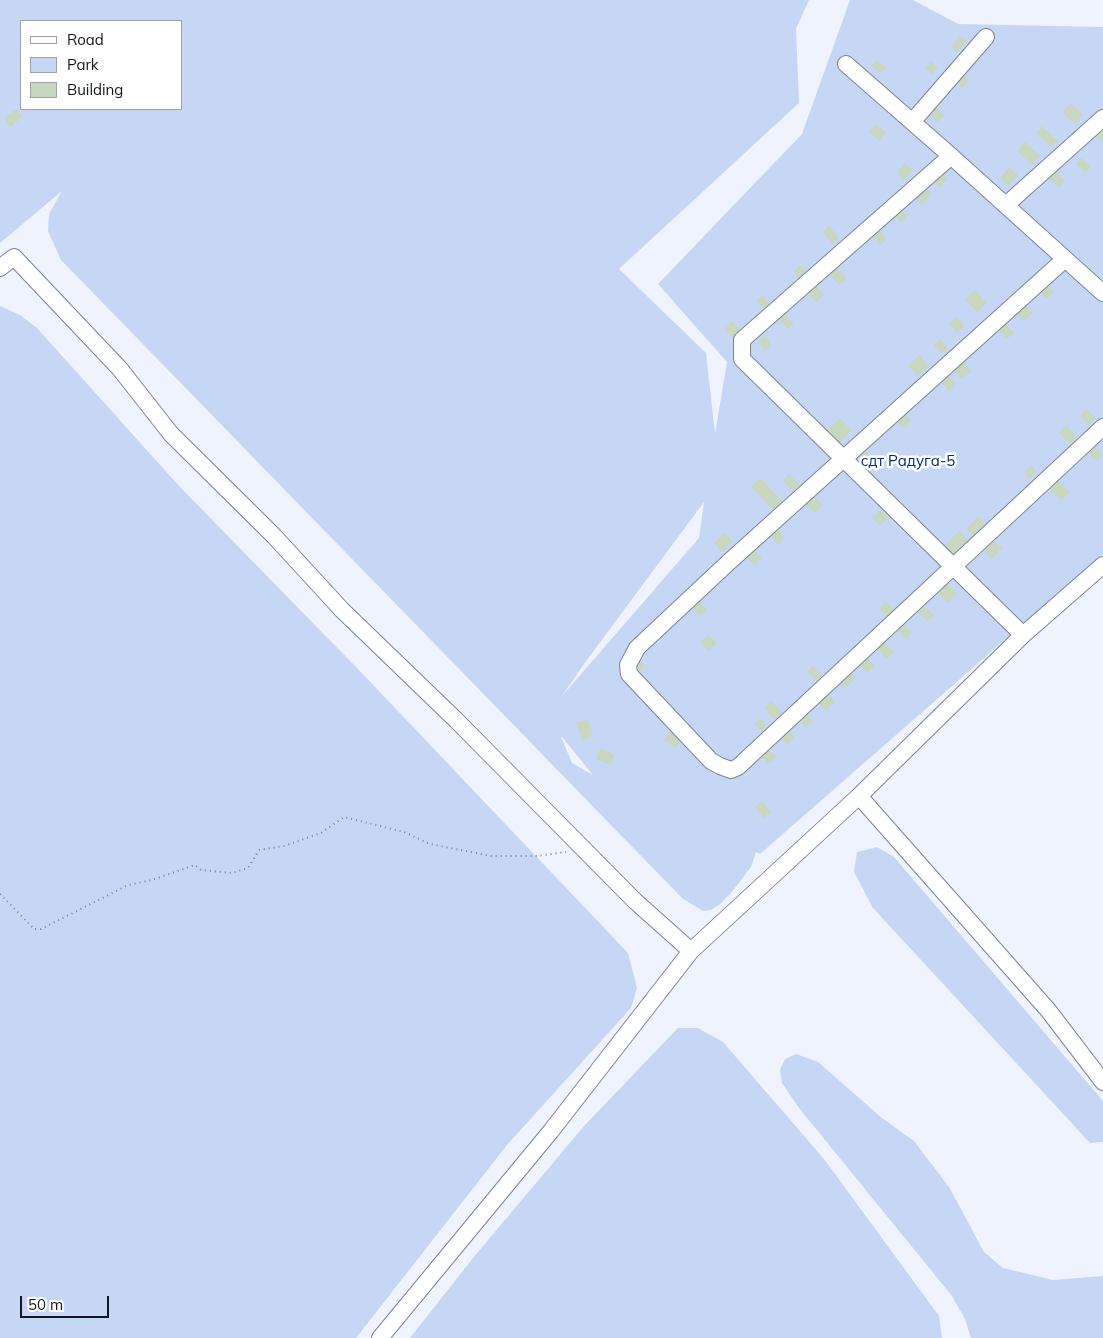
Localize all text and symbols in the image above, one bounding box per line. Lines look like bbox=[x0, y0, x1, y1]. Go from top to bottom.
legend bbox=[20, 20, 182, 110]
text: Road bbox=[67, 30, 104, 49]
text: Park bbox=[67, 55, 99, 74]
text: Building bbox=[67, 80, 123, 99]
park label: сдт Радуга-5 bbox=[861, 452, 955, 470]
scale bar bbox=[22, 1286, 111, 1318]
text: 50 m bbox=[28, 1295, 63, 1314]

